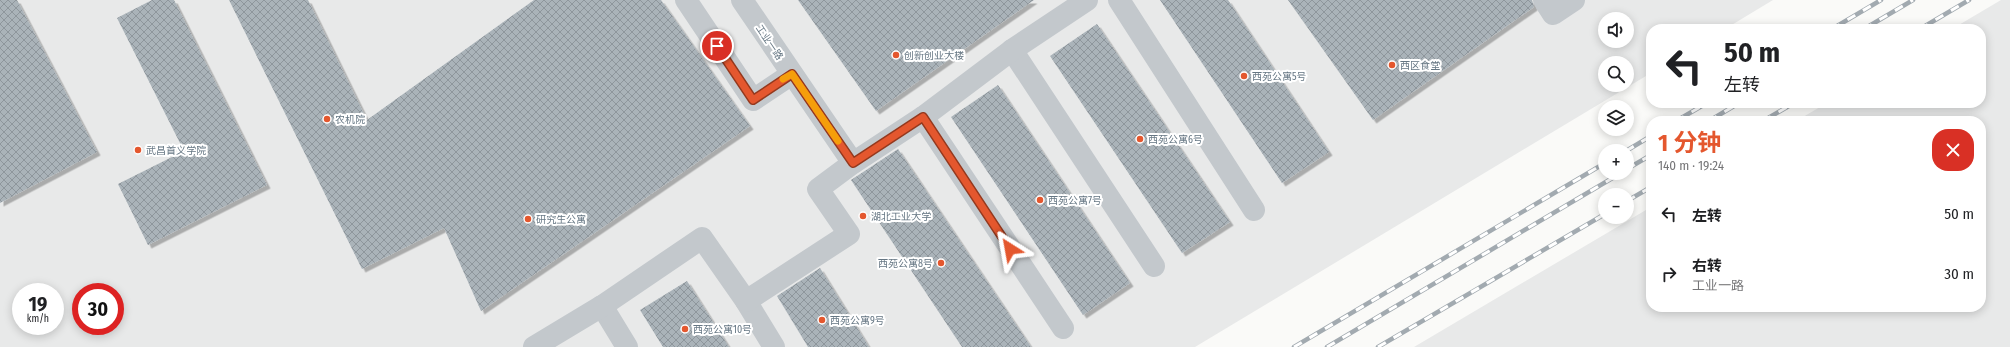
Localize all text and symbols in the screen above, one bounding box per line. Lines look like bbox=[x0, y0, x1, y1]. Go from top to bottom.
map controls bbox=[1598, 12, 1634, 224]
button: sound bbox=[1598, 12, 1634, 48]
street label: 工业一路 bbox=[753, 23, 785, 62]
pin bbox=[700, 29, 734, 63]
icon: arrive bbox=[706, 35, 728, 57]
text: 50 m bbox=[1724, 36, 1780, 69]
icon: left bbox=[1658, 40, 1710, 92]
marker: 创新创业大楼 bbox=[891, 50, 901, 60]
place label: 创新创业大楼 bbox=[904, 50, 964, 62]
button: search bbox=[1598, 56, 1634, 92]
marker: 西区食堂 bbox=[1387, 60, 1397, 70]
place label: 西区食堂 bbox=[1400, 60, 1440, 72]
marker: 西苑公寓5号 bbox=[1239, 71, 1249, 81]
place label: 西苑公寓5号 bbox=[1252, 71, 1307, 83]
text: 左转 bbox=[1724, 74, 1760, 96]
button: layers bbox=[1598, 100, 1634, 136]
marker: 农机院 bbox=[322, 114, 332, 124]
place label: 农机院 bbox=[335, 114, 365, 126]
text: 1 分钟 bbox=[1658, 129, 1721, 157]
button: close bbox=[1932, 129, 1974, 171]
marker: 西苑公寓6号 bbox=[1135, 134, 1145, 144]
place label: 西苑公寓6号 bbox=[1148, 134, 1203, 146]
button: + bbox=[1598, 144, 1634, 180]
marker: 武昌首义学院 bbox=[133, 145, 143, 155]
place label: 武昌首义学院 bbox=[146, 145, 206, 157]
text: 140 m · 19:24 bbox=[1658, 158, 1724, 173]
button: − bbox=[1598, 188, 1634, 224]
marker: 西苑公寓7号 bbox=[1035, 195, 1045, 205]
place label: 西苑公寓7号 bbox=[1048, 195, 1102, 207]
icon: left bbox=[1658, 203, 1680, 225]
text: 50 m bbox=[1944, 205, 1974, 223]
text: 左转 bbox=[1692, 207, 1722, 225]
marker: 湖北工业大学 bbox=[858, 211, 868, 221]
place label: 湖北工业大学 bbox=[871, 211, 931, 223]
marker: 研究生公寓 bbox=[523, 214, 533, 224]
place label: 研究生公寓 bbox=[536, 214, 586, 226]
position arrow bbox=[989, 228, 1031, 270]
text: 右转 bbox=[1692, 257, 1722, 275]
place label: 西苑公寓8号 bbox=[878, 258, 933, 270]
marker: 西苑公寓8号 bbox=[936, 258, 946, 268]
icon: right bbox=[1658, 263, 1680, 285]
text: 30 m bbox=[1944, 265, 1974, 283]
text: 工业一路 bbox=[1692, 278, 1744, 293]
speed limit sign: 30 bbox=[72, 283, 124, 335]
text: 19 bbox=[29, 292, 47, 316]
text: km/h bbox=[27, 313, 49, 325]
marker: 西苑公寓9号 bbox=[817, 315, 827, 325]
place label: 西苑公寓9号 bbox=[830, 315, 885, 327]
marker: 西苑公寓10号 bbox=[680, 324, 690, 334]
place label: 西苑公寓10号 bbox=[693, 324, 752, 336]

